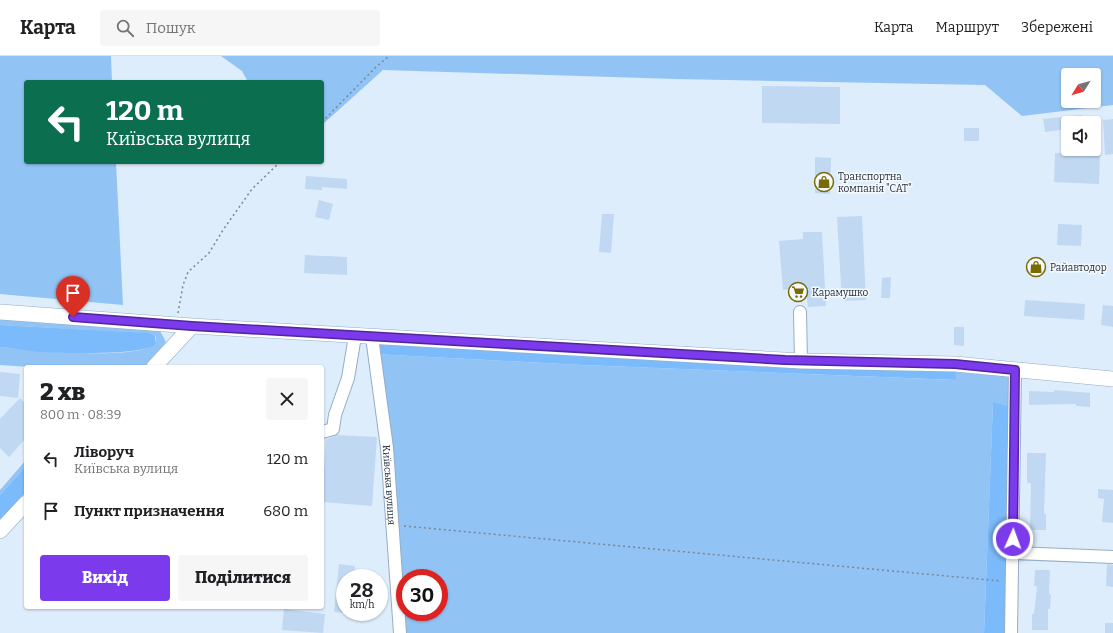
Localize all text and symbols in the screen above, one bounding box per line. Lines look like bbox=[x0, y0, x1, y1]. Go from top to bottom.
search box bbox=[100, 10, 380, 46]
text: Карта bbox=[20, 16, 76, 39]
icon: search bbox=[114, 17, 136, 39]
text: Пошук bbox=[146, 19, 196, 37]
text: Карта bbox=[874, 19, 914, 36]
text: Маршрут bbox=[936, 19, 999, 36]
text: Збережені bbox=[1021, 19, 1093, 36]
north arrow bbox=[1061, 68, 1101, 108]
map controls bbox=[1061, 68, 1101, 156]
text: 120 m bbox=[106, 94, 183, 127]
icon: left bbox=[40, 96, 92, 148]
button: sound bbox=[1061, 116, 1101, 156]
text: Київська вулиця bbox=[106, 128, 250, 150]
shop icon: Транспортна компанія "САТ" bbox=[813, 171, 835, 193]
place label: Транспортна компанія "САТ" bbox=[838, 171, 912, 195]
shop icon: Райавтодор bbox=[1025, 256, 1047, 278]
place label: Райавтодор bbox=[1050, 262, 1107, 274]
pin bbox=[56, 276, 90, 317]
supermarket icon: Карамушко bbox=[787, 281, 809, 303]
icon: arrive bbox=[62, 282, 84, 304]
place label: Карамушко bbox=[812, 287, 869, 299]
text: 2 хв bbox=[40, 378, 85, 406]
button: close bbox=[266, 378, 308, 420]
text: 800 m · 08:39 bbox=[40, 407, 121, 422]
text: Ліворуч bbox=[74, 443, 134, 461]
street label: Київська вулиця bbox=[380, 444, 397, 526]
icon: left bbox=[40, 448, 62, 470]
text: 120 m bbox=[267, 450, 308, 468]
text: Київська вулиця bbox=[74, 461, 178, 476]
icon: arrive bbox=[40, 500, 62, 522]
text: Пункт призначення bbox=[74, 502, 224, 520]
text: 680 m bbox=[263, 502, 308, 520]
position arrow bbox=[992, 518, 1034, 560]
button: Вихід bbox=[40, 555, 170, 601]
button: Поділитися bbox=[178, 555, 308, 601]
speed limit sign: 30 bbox=[396, 569, 448, 621]
text: 28 bbox=[350, 578, 374, 602]
text: km/h bbox=[350, 599, 374, 611]

